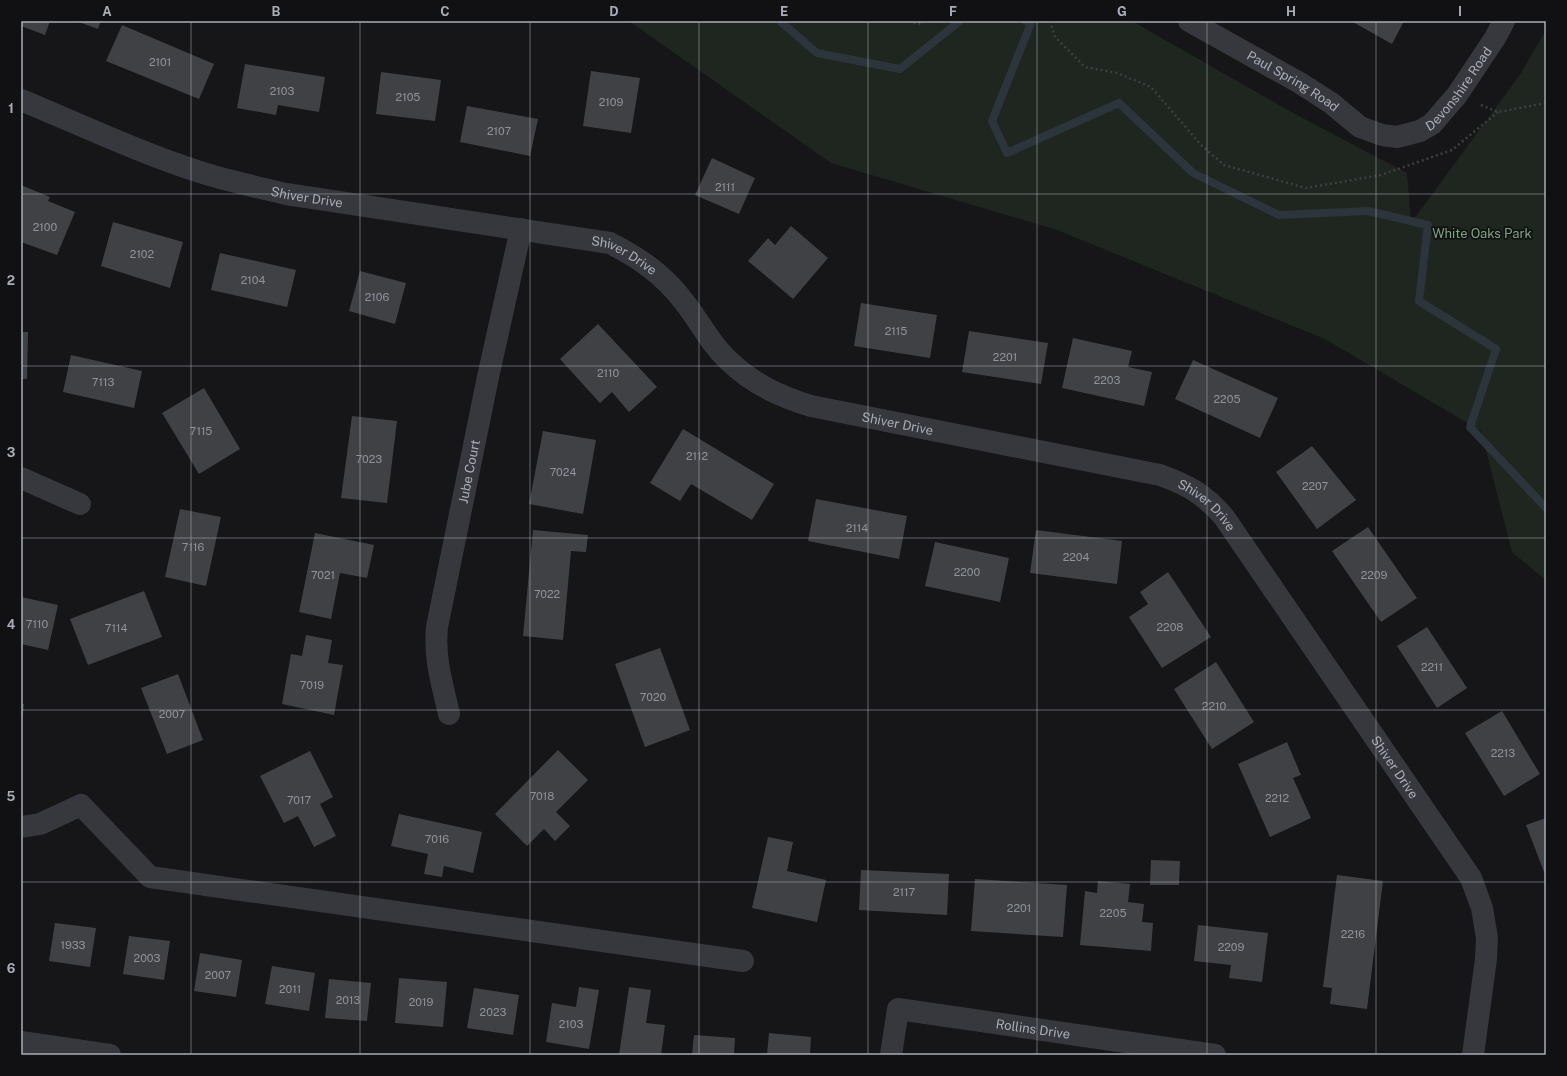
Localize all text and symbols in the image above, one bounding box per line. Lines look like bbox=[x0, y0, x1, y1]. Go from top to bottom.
text: A bbox=[102, 4, 112, 19]
text: B bbox=[272, 4, 281, 19]
text: C bbox=[440, 4, 450, 19]
text: D bbox=[609, 4, 619, 19]
text: E bbox=[780, 4, 788, 19]
text: F bbox=[949, 4, 957, 19]
text: G bbox=[1117, 4, 1127, 19]
text: H bbox=[1286, 4, 1296, 19]
text: I bbox=[1458, 4, 1462, 19]
street label: Devonshire Road bbox=[1423, 44, 1495, 134]
street label: Paul Spring Road bbox=[1244, 47, 1342, 114]
house number: 2101 bbox=[149, 56, 171, 68]
house number: 2103 bbox=[270, 85, 294, 97]
house number: 2105 bbox=[396, 91, 420, 103]
house number: 2109 bbox=[599, 96, 623, 108]
text: 1 bbox=[8, 101, 14, 116]
house number: 2107 bbox=[487, 125, 511, 137]
house number: 2111 bbox=[715, 181, 735, 193]
street label: Shiver Drive bbox=[270, 183, 344, 210]
house number: 2100 bbox=[33, 221, 57, 233]
park label: White Oaks Park bbox=[1432, 226, 1532, 241]
street label: Shiver Drive bbox=[590, 233, 660, 278]
house number: 2102 bbox=[130, 248, 155, 260]
text: 2 bbox=[7, 273, 15, 288]
house number: 2104 bbox=[241, 274, 265, 286]
house number: 2106 bbox=[365, 291, 389, 303]
house number: 2115 bbox=[885, 325, 907, 337]
house number: 2201 bbox=[993, 351, 1017, 363]
house number: 2110 bbox=[597, 367, 619, 379]
house number: 2203 bbox=[1094, 374, 1120, 386]
house number: 7113 bbox=[92, 376, 114, 388]
house number: 2205 bbox=[1214, 393, 1240, 405]
street label: Shiver Drive bbox=[860, 409, 935, 438]
house number: 7115 bbox=[190, 425, 212, 437]
street label: Jube Court bbox=[455, 438, 483, 505]
text: 3 bbox=[7, 445, 16, 460]
house number: 2112 bbox=[686, 450, 708, 462]
house number: 7023 bbox=[356, 453, 382, 465]
house number: 7024 bbox=[550, 466, 576, 478]
street label: Shiver Drive bbox=[1176, 476, 1239, 534]
house number: 2207 bbox=[1302, 480, 1329, 492]
house number: 2114 bbox=[846, 522, 868, 534]
house number: 7116 bbox=[182, 541, 204, 553]
house number: 2204 bbox=[1063, 551, 1089, 563]
house number: 2200 bbox=[954, 566, 981, 578]
house number: 7021 bbox=[311, 569, 335, 581]
house number: 2209 bbox=[1361, 569, 1387, 581]
house number: 7022 bbox=[534, 588, 561, 600]
text: 4 bbox=[7, 617, 16, 632]
house number: 7110 bbox=[26, 618, 49, 630]
house number: 2208 bbox=[1157, 621, 1183, 633]
house number: 7114 bbox=[105, 622, 127, 634]
house number: 2211 bbox=[1421, 661, 1443, 673]
house number: 7019 bbox=[300, 679, 324, 691]
house number: 7020 bbox=[640, 691, 666, 703]
house number: 2210 bbox=[1202, 700, 1226, 712]
house number: 2007 bbox=[159, 708, 186, 720]
street label: Shiver Drive bbox=[1368, 733, 1422, 801]
house number: 2213 bbox=[1491, 747, 1515, 759]
text: 5 bbox=[7, 789, 16, 804]
house number: 7018 bbox=[530, 790, 554, 802]
house number: 2212 bbox=[1265, 792, 1290, 804]
house number: 7017 bbox=[287, 794, 311, 806]
house number: 7016 bbox=[425, 833, 449, 845]
house number: 2117 bbox=[893, 886, 915, 898]
house number: 2201 bbox=[1007, 902, 1031, 914]
house number: 2205 bbox=[1100, 907, 1126, 919]
house number: 2216 bbox=[1341, 928, 1365, 940]
house number: 1933 bbox=[60, 939, 86, 951]
house number: 2209 bbox=[1218, 941, 1244, 953]
house number: 2003 bbox=[134, 952, 160, 964]
text: 6 bbox=[7, 961, 16, 976]
house number: 2007 bbox=[205, 969, 232, 981]
house number: 2011 bbox=[279, 983, 301, 995]
house number: 2013 bbox=[336, 994, 360, 1006]
house number: 2019 bbox=[409, 996, 433, 1008]
house number: 2023 bbox=[480, 1006, 506, 1018]
street label: Rollins Drive bbox=[995, 1016, 1071, 1041]
house number: 2103 bbox=[559, 1018, 583, 1030]

